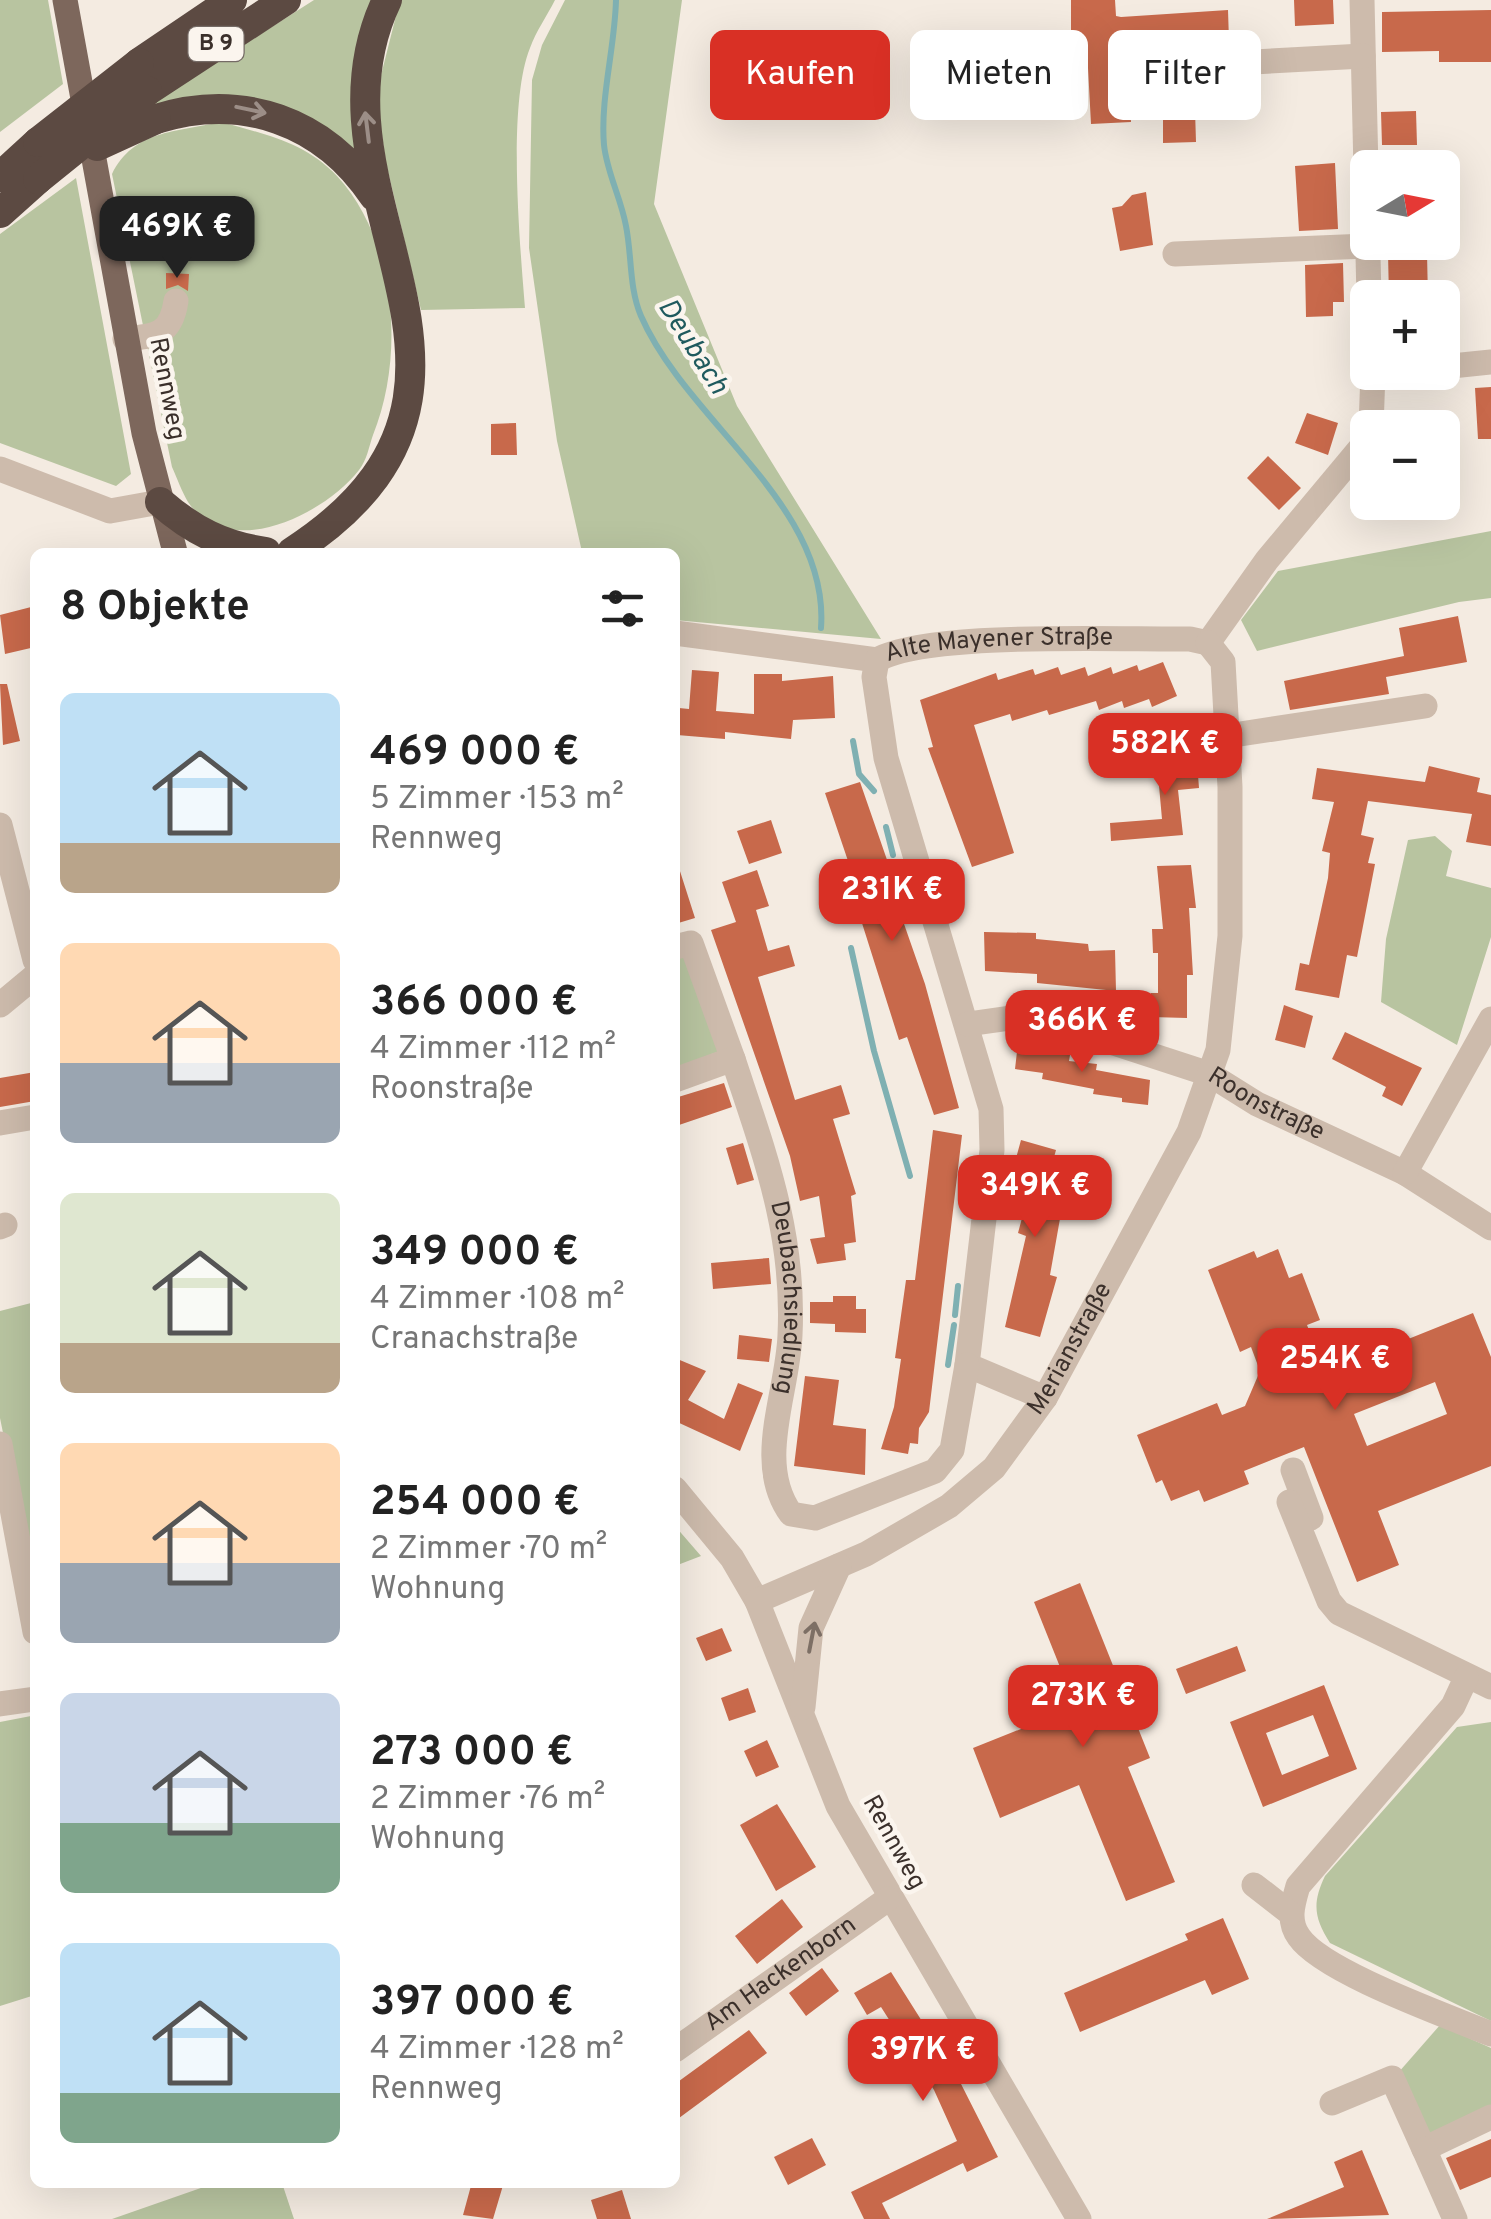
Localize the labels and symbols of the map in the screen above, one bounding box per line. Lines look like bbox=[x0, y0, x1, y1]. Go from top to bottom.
road number: B 9 bbox=[188, 27, 244, 61]
one-way arrow bbox=[234, 102, 266, 121]
one-way arrow bbox=[357, 111, 376, 143]
north arrow bbox=[1350, 150, 1460, 260]
pin: 469K € bbox=[96, 196, 258, 281]
water label: Deubach bbox=[649, 292, 735, 402]
street label: Rennweg bbox=[140, 335, 192, 443]
street label: Alte Mayener Straße bbox=[881, 622, 1113, 671]
pin: 582K € bbox=[1084, 713, 1246, 798]
pin: 231K € bbox=[811, 859, 973, 944]
pin: 366K € bbox=[1001, 990, 1163, 1075]
street label: Roonstraße bbox=[1201, 1061, 1329, 1149]
pin: 349K € bbox=[954, 1155, 1116, 1240]
street label: Deubachsiedlung bbox=[761, 1198, 807, 1397]
street label: Merianstraße bbox=[1021, 1277, 1120, 1422]
pin: 254K € bbox=[1254, 1328, 1416, 1413]
one-way arrow bbox=[803, 1622, 822, 1654]
pin: 273K € bbox=[1002, 1665, 1164, 1750]
street label: Rennweg bbox=[854, 1790, 932, 1896]
street label: Am Hackenborn bbox=[699, 1910, 863, 2040]
pin: 397K € bbox=[842, 2019, 1004, 2104]

